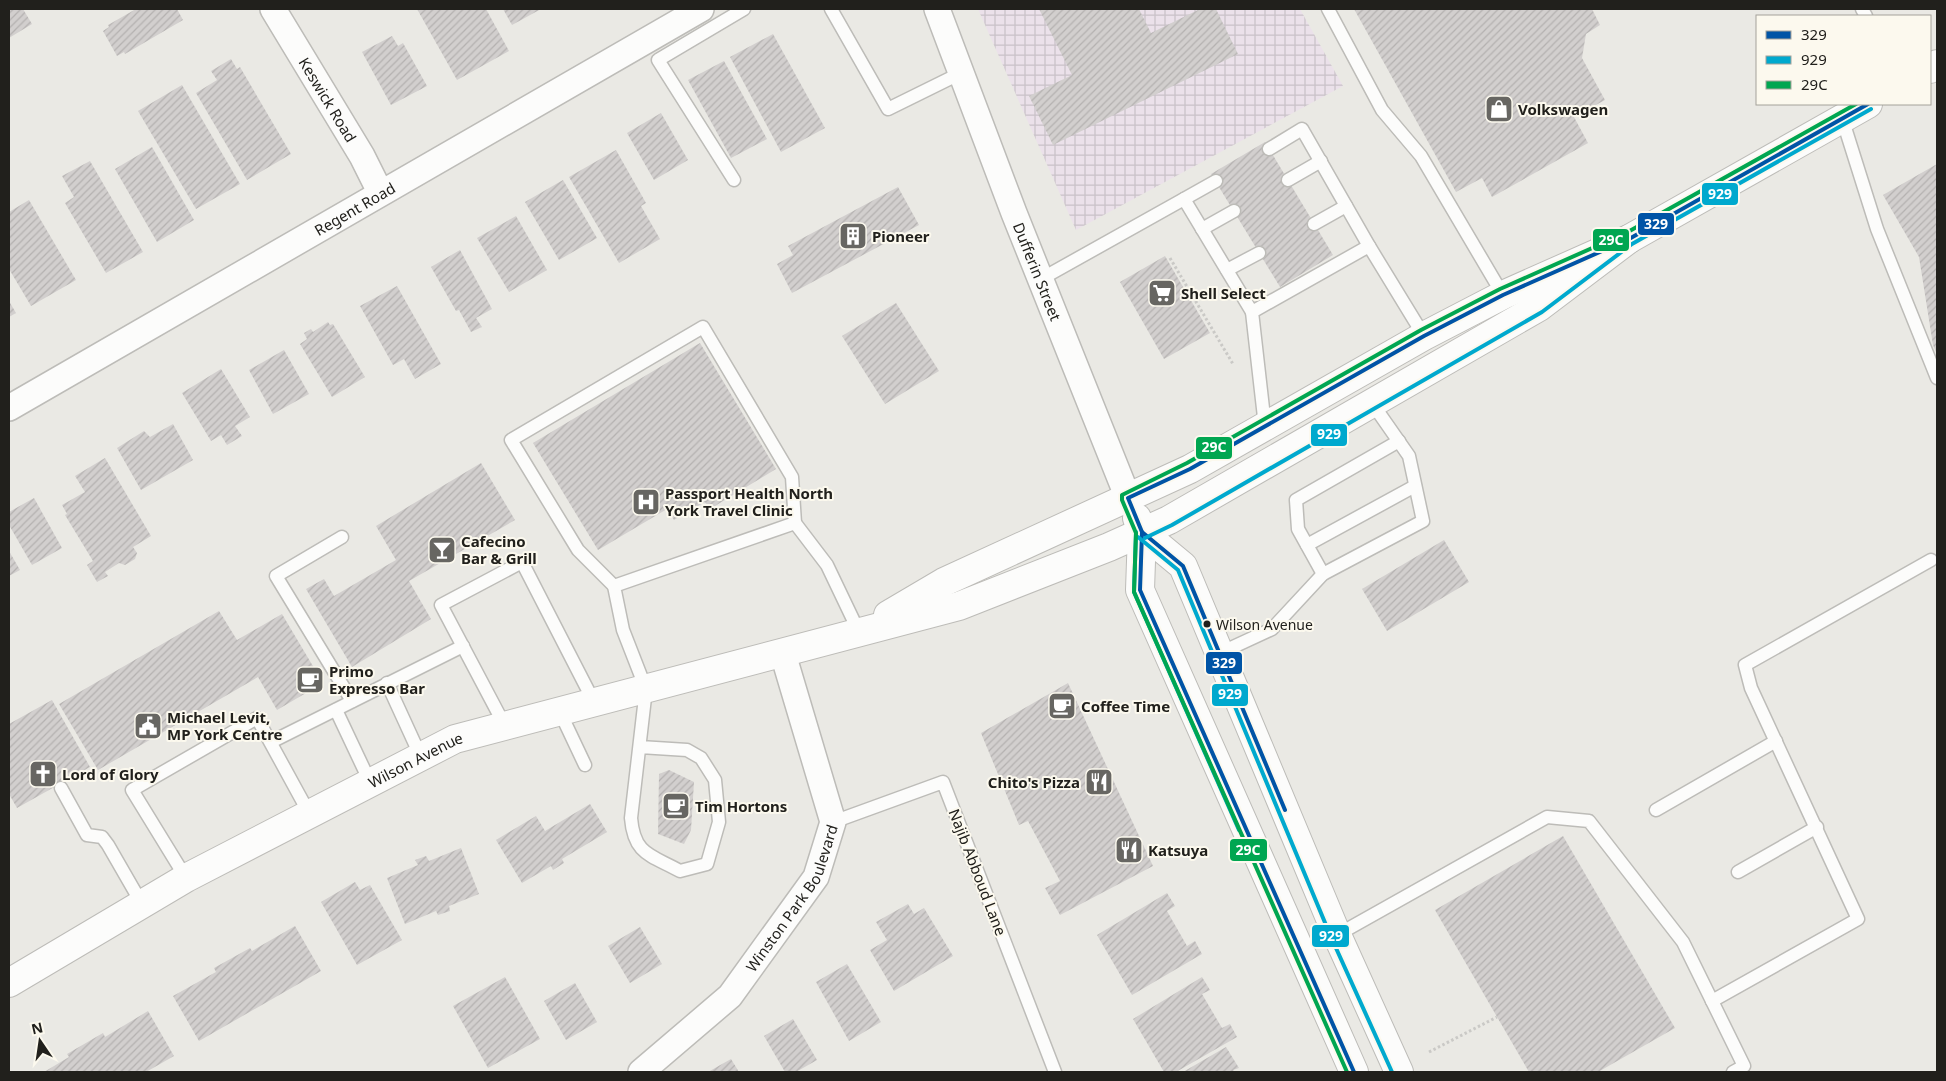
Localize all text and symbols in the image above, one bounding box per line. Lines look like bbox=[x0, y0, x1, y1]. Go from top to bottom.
legend bbox=[1756, 15, 1931, 105]
text: 329 bbox=[1801, 24, 1827, 44]
text: 929 bbox=[1801, 49, 1827, 69]
street label: Keswick Road bbox=[295, 54, 361, 146]
text: 29C bbox=[1801, 74, 1828, 94]
shop icon: Volkswagen bbox=[1484, 94, 1514, 124]
place label: Volkswagen bbox=[1518, 99, 1608, 119]
street label: Regent Road bbox=[311, 178, 399, 240]
line badge: 929 bbox=[1701, 182, 1739, 206]
text: 929 bbox=[1708, 184, 1732, 203]
line badge: 329 bbox=[1637, 212, 1675, 236]
text: 329 bbox=[1644, 214, 1668, 233]
street label: Dufferin Street bbox=[1009, 219, 1066, 324]
building icon: Pioneer bbox=[838, 221, 868, 251]
place label: Pioneer bbox=[872, 226, 930, 246]
line badge: 29C bbox=[1592, 228, 1630, 252]
text: 29C bbox=[1598, 230, 1624, 249]
supermarket icon: Shell Select bbox=[1147, 278, 1177, 308]
place label: Shell Select bbox=[1181, 283, 1266, 303]
line badge: 929 bbox=[1310, 423, 1348, 447]
text: 929 bbox=[1317, 424, 1341, 443]
line badge: 29C bbox=[1195, 436, 1233, 460]
text: 29C bbox=[1201, 437, 1227, 456]
place label: Passport Health North York Travel Clinic bbox=[665, 483, 833, 520]
hospital icon: Passport Health North York Travel Clinic bbox=[631, 487, 661, 517]
place label: Cafecino Bar & Grill bbox=[461, 531, 537, 568]
bar icon: Cafecino Bar & Grill bbox=[427, 535, 457, 565]
place label: Wilson Avenue bbox=[1216, 615, 1313, 634]
marker: Wilson Avenue bbox=[1202, 619, 1212, 629]
line badge: 329 bbox=[1205, 651, 1243, 675]
text: 329 bbox=[1212, 653, 1236, 672]
place label: Primo Expresso Bar bbox=[329, 661, 425, 698]
cafe icon: Primo Expresso Bar bbox=[295, 665, 325, 695]
line badge: 929 bbox=[1211, 683, 1249, 707]
text: 929 bbox=[1218, 684, 1242, 703]
cafe icon: Coffee Time bbox=[1047, 691, 1077, 721]
place label: Coffee Time bbox=[1081, 696, 1170, 716]
place label: Michael Levit, MP York Centre bbox=[167, 707, 283, 744]
public building icon: Michael Levit, MP York Centre bbox=[133, 711, 163, 741]
street label: Wilson Avenue bbox=[365, 727, 465, 792]
church icon: Lord of Glory bbox=[28, 759, 58, 789]
place label: Lord of Glory bbox=[62, 764, 159, 784]
restaurant icon: Chito's Pizza bbox=[1084, 767, 1114, 797]
place label: Chito's Pizza bbox=[988, 772, 1080, 792]
cafe icon: Tim Hortons bbox=[661, 791, 691, 821]
place label: Tim Hortons bbox=[695, 796, 787, 816]
street label: Najib Abboud Lane bbox=[945, 806, 1011, 938]
street label: Winston Park Boulevard bbox=[741, 822, 842, 976]
restaurant icon: Katsuya bbox=[1114, 835, 1144, 865]
line badge: 29C bbox=[1229, 838, 1268, 862]
place label: Katsuya bbox=[1148, 840, 1208, 860]
text: 29C bbox=[1235, 840, 1261, 859]
line badge: 929 bbox=[1311, 924, 1350, 948]
text: 929 bbox=[1319, 926, 1343, 945]
north arrow bbox=[15, 1016, 65, 1066]
text: N bbox=[29, 1017, 45, 1038]

